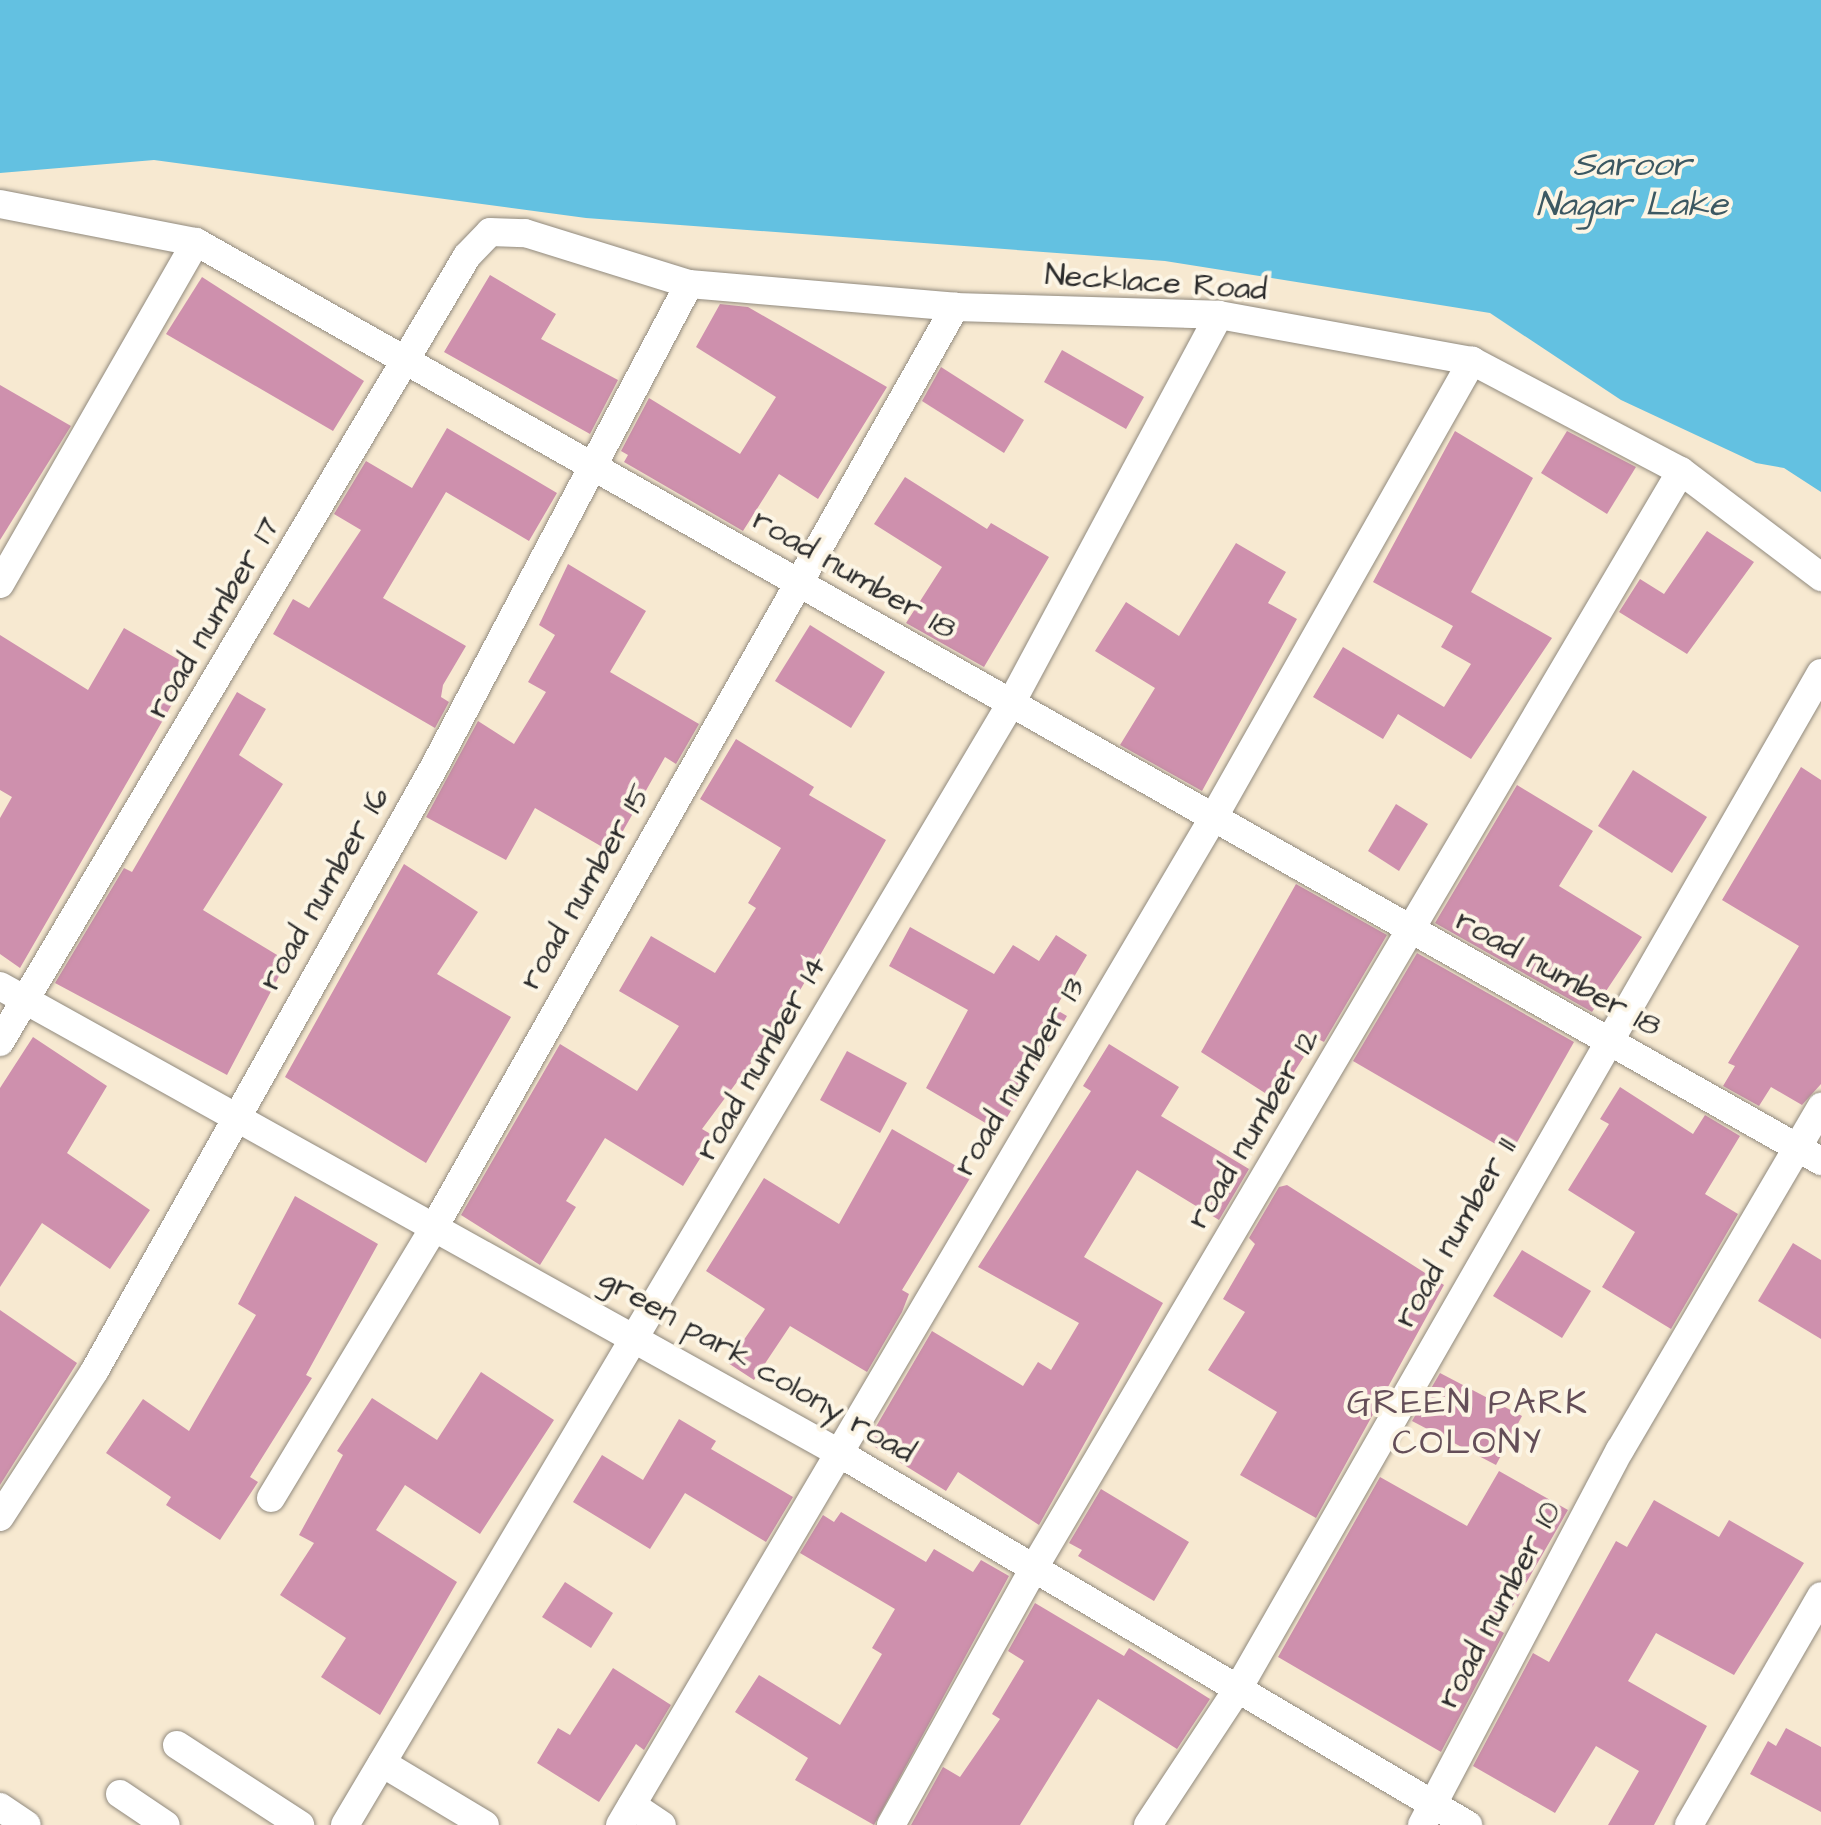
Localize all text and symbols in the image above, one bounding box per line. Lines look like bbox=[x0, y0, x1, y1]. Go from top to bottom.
water label: Saroor Nagar Lake bbox=[1536, 144, 1728, 226]
street label: Necklace Road bbox=[1044, 256, 1268, 310]
street label: road number 18 bbox=[745, 501, 963, 649]
street label: road number 17 bbox=[139, 510, 289, 726]
street label: road number 15 bbox=[512, 777, 660, 997]
street label: road number 16 bbox=[251, 781, 399, 997]
street label: road number 18 bbox=[1449, 902, 1667, 1046]
street label: road number 14 bbox=[688, 949, 836, 1167]
street label: road number 13 bbox=[946, 971, 1094, 1183]
street label: road number 12 bbox=[1179, 1022, 1329, 1236]
street label: road number 11 bbox=[1386, 1131, 1526, 1335]
street label: green park colony road bbox=[592, 1260, 922, 1472]
district label: GREEN PARK COLONY bbox=[1347, 1382, 1589, 1464]
street label: road number 10 bbox=[1429, 1495, 1571, 1715]

